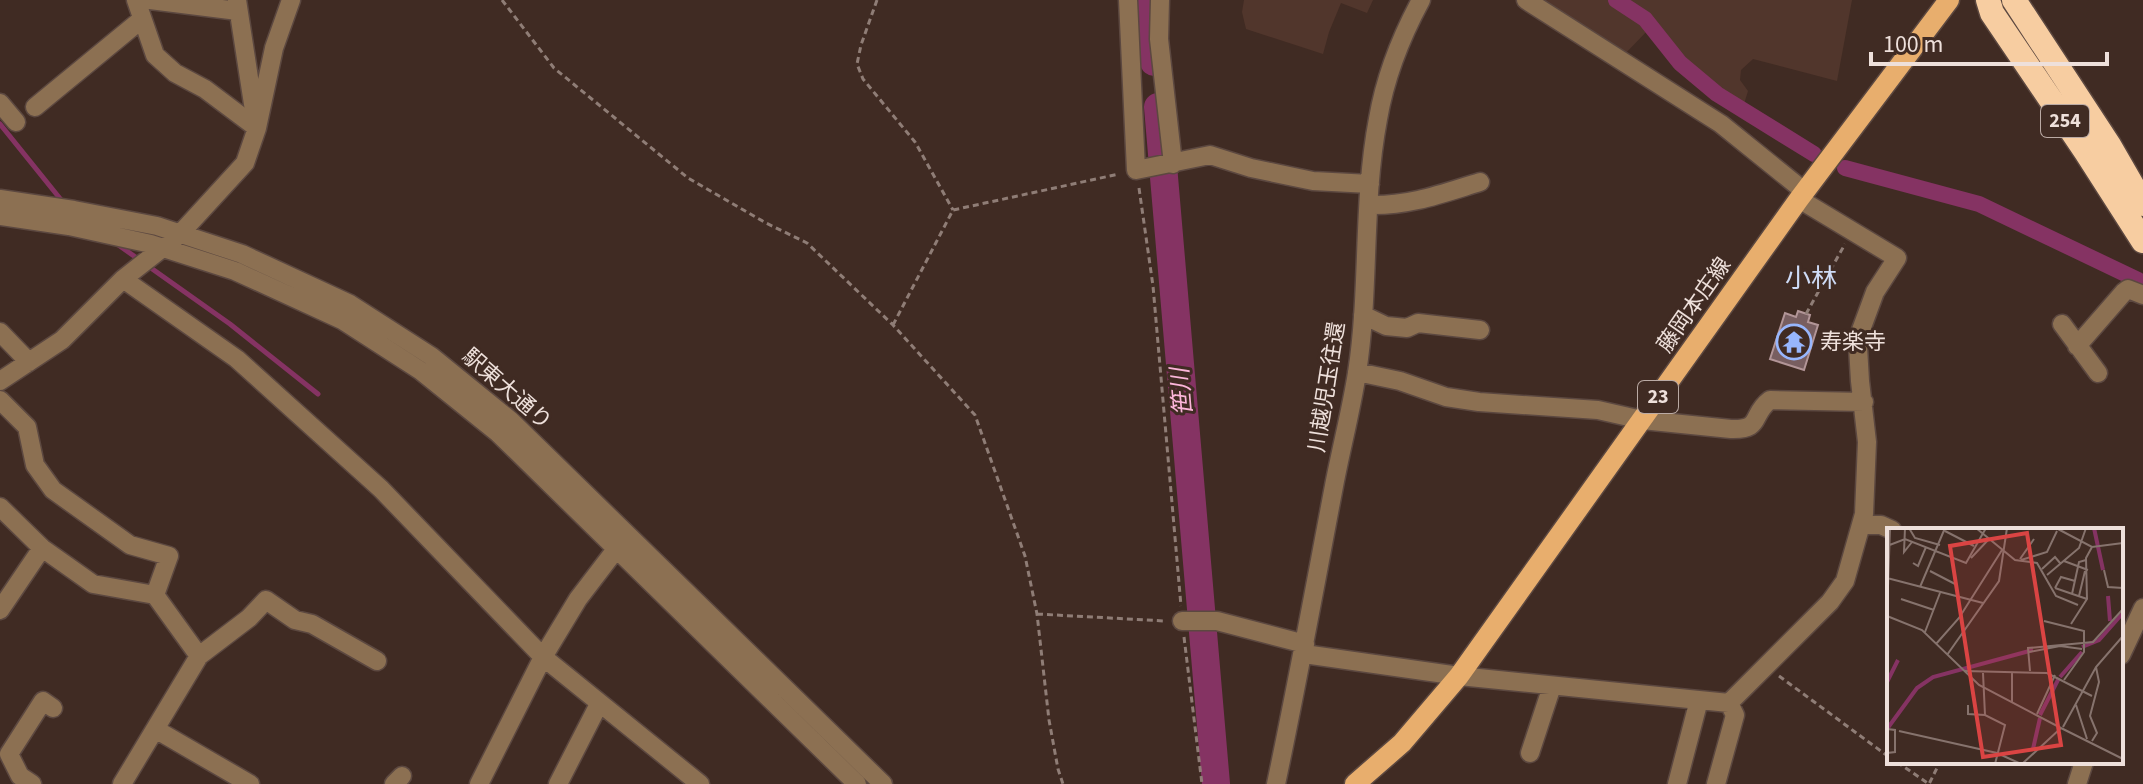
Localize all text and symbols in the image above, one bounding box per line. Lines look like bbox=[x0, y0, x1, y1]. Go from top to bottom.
scale bar bbox=[1871, 16, 2107, 66]
text: 100 m bbox=[1883, 27, 1943, 62]
road number: 254 bbox=[2041, 105, 2089, 137]
street label: 藤岡本庄線 bbox=[1649, 251, 1739, 359]
district label: 小林 bbox=[1785, 260, 1837, 297]
street label: 川越児玉往還 bbox=[1301, 319, 1353, 455]
temple icon: 寿楽寺 bbox=[1775, 323, 1813, 361]
place label: 寿楽寺 bbox=[1820, 326, 1886, 358]
street label: 駅東大通り bbox=[455, 341, 559, 437]
water label: 笹川 bbox=[1162, 364, 1202, 417]
road number: 23 bbox=[1638, 381, 1678, 413]
inset map bbox=[1887, 528, 2123, 764]

